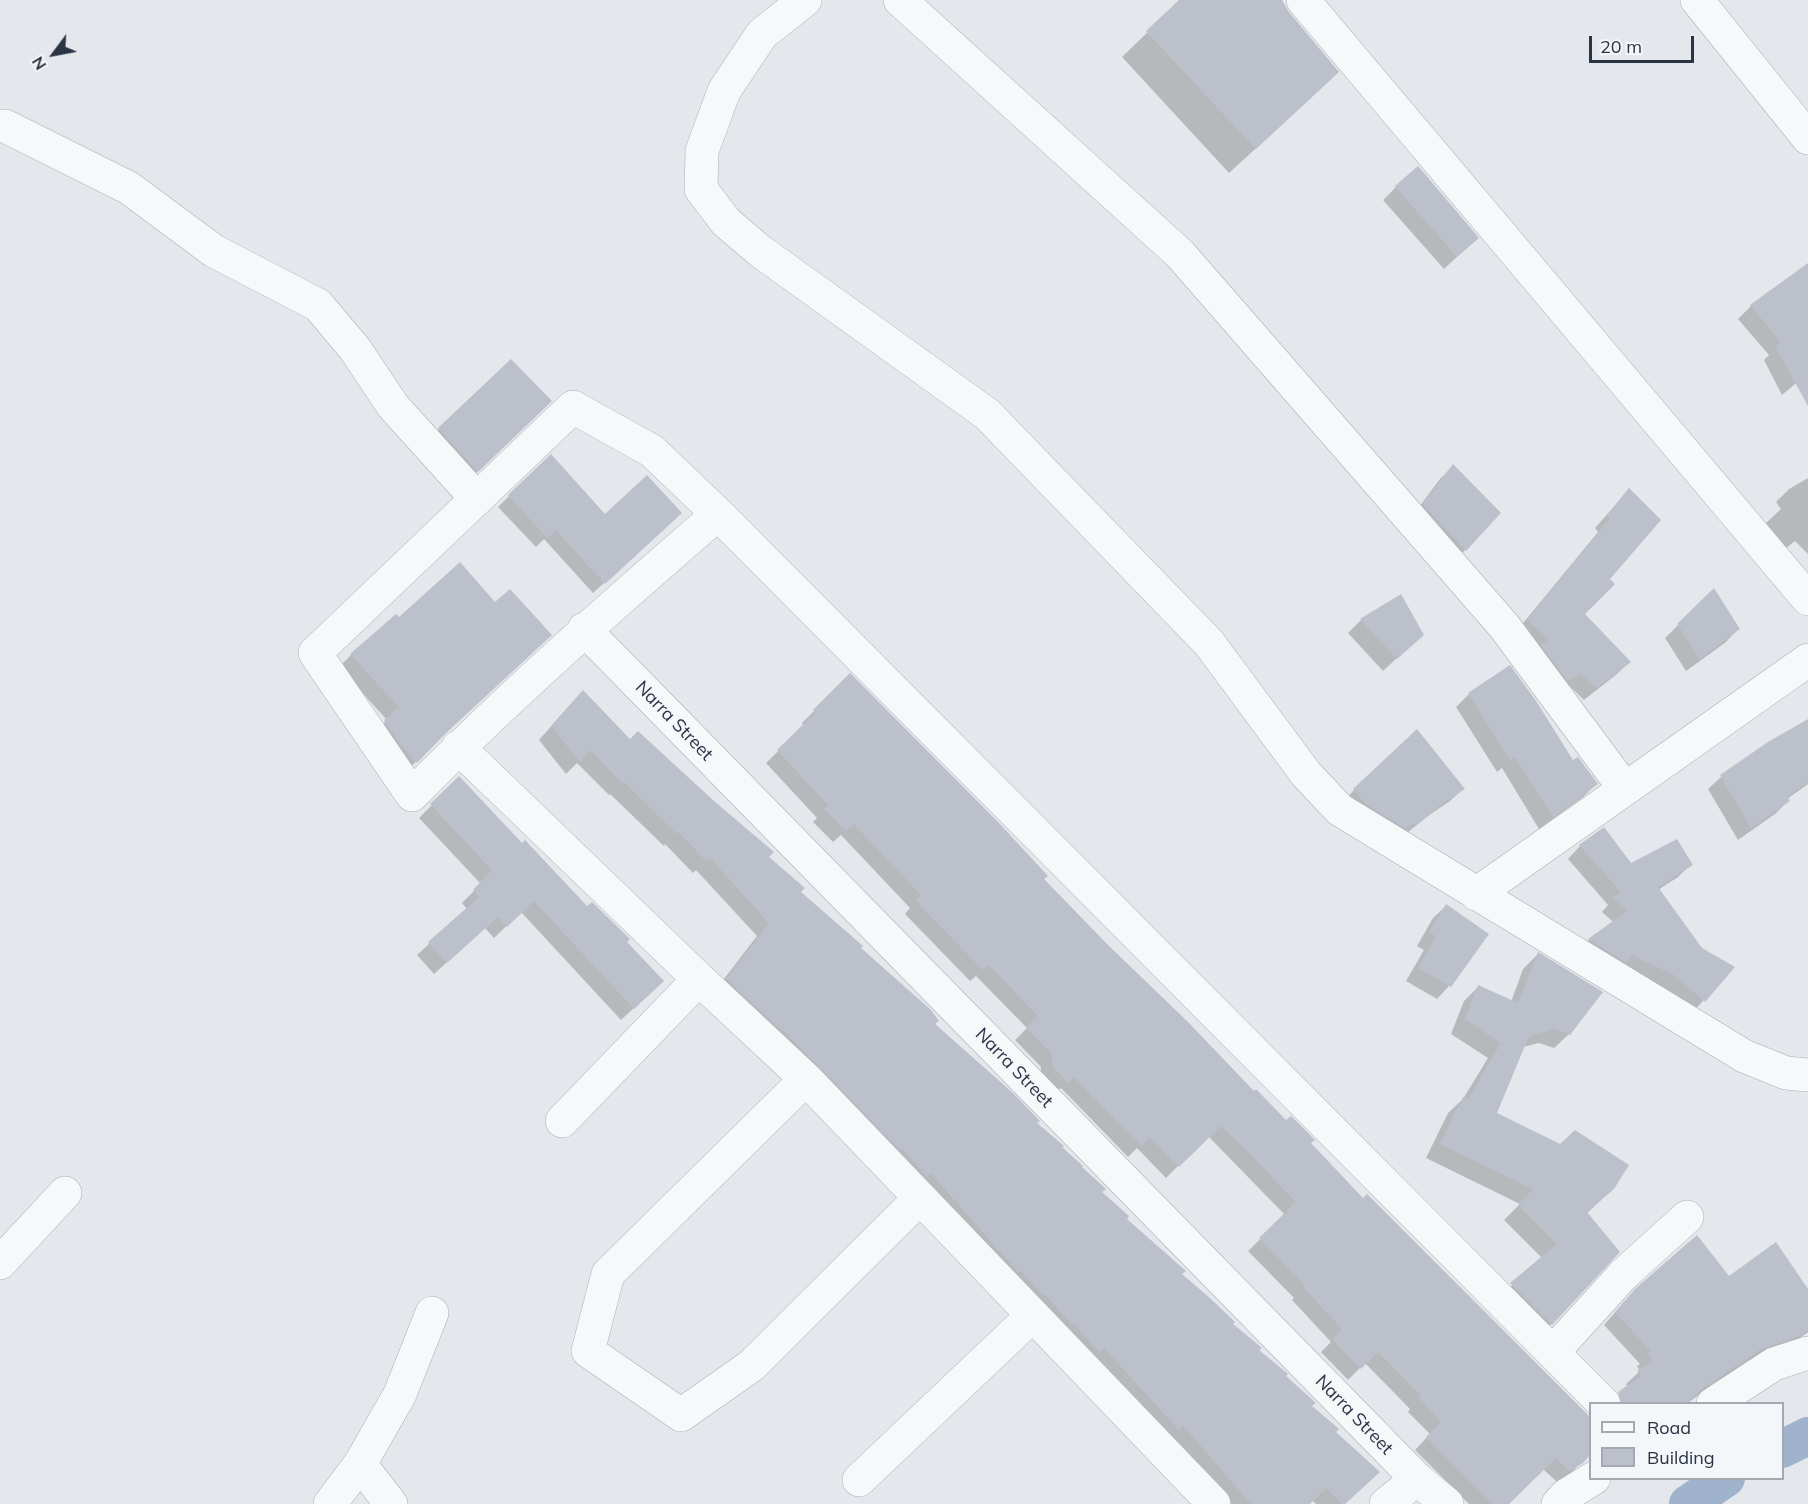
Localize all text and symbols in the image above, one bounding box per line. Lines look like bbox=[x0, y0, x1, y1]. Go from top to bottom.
north arrow bbox=[24, 24, 84, 84]
scale bar bbox=[1592, 24, 1697, 62]
text: 20 m bbox=[1600, 35, 1642, 58]
text: N bbox=[27, 53, 50, 74]
street label: Narra Street bbox=[631, 677, 717, 765]
street label: Narra Street bbox=[971, 1024, 1057, 1112]
street label: Narra Street bbox=[1311, 1371, 1397, 1459]
legend bbox=[1589, 1402, 1784, 1480]
text: Road bbox=[1647, 1416, 1691, 1439]
text: Building bbox=[1647, 1446, 1715, 1469]

